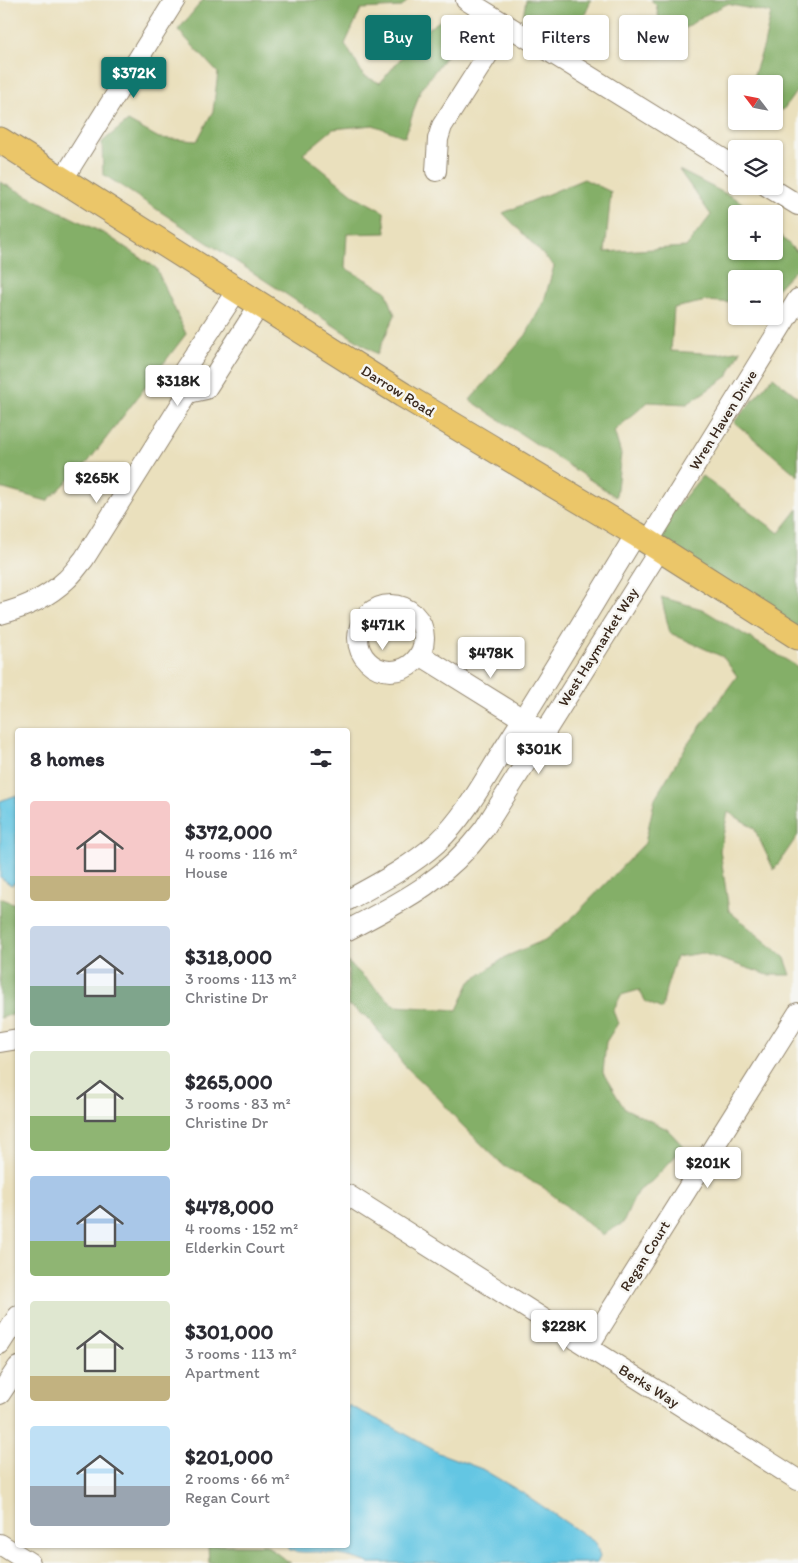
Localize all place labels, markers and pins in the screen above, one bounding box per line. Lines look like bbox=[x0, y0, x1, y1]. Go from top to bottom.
pin: $372K bbox=[99, 56, 169, 99]
pin: $318K bbox=[143, 364, 213, 407]
pin: $265K bbox=[62, 462, 132, 504]
pin: $471K bbox=[348, 608, 418, 651]
pin: $478K bbox=[456, 636, 526, 679]
pin: $301K bbox=[504, 732, 574, 775]
pin: $201K bbox=[673, 1146, 743, 1189]
pin: $228K bbox=[529, 1310, 599, 1352]

